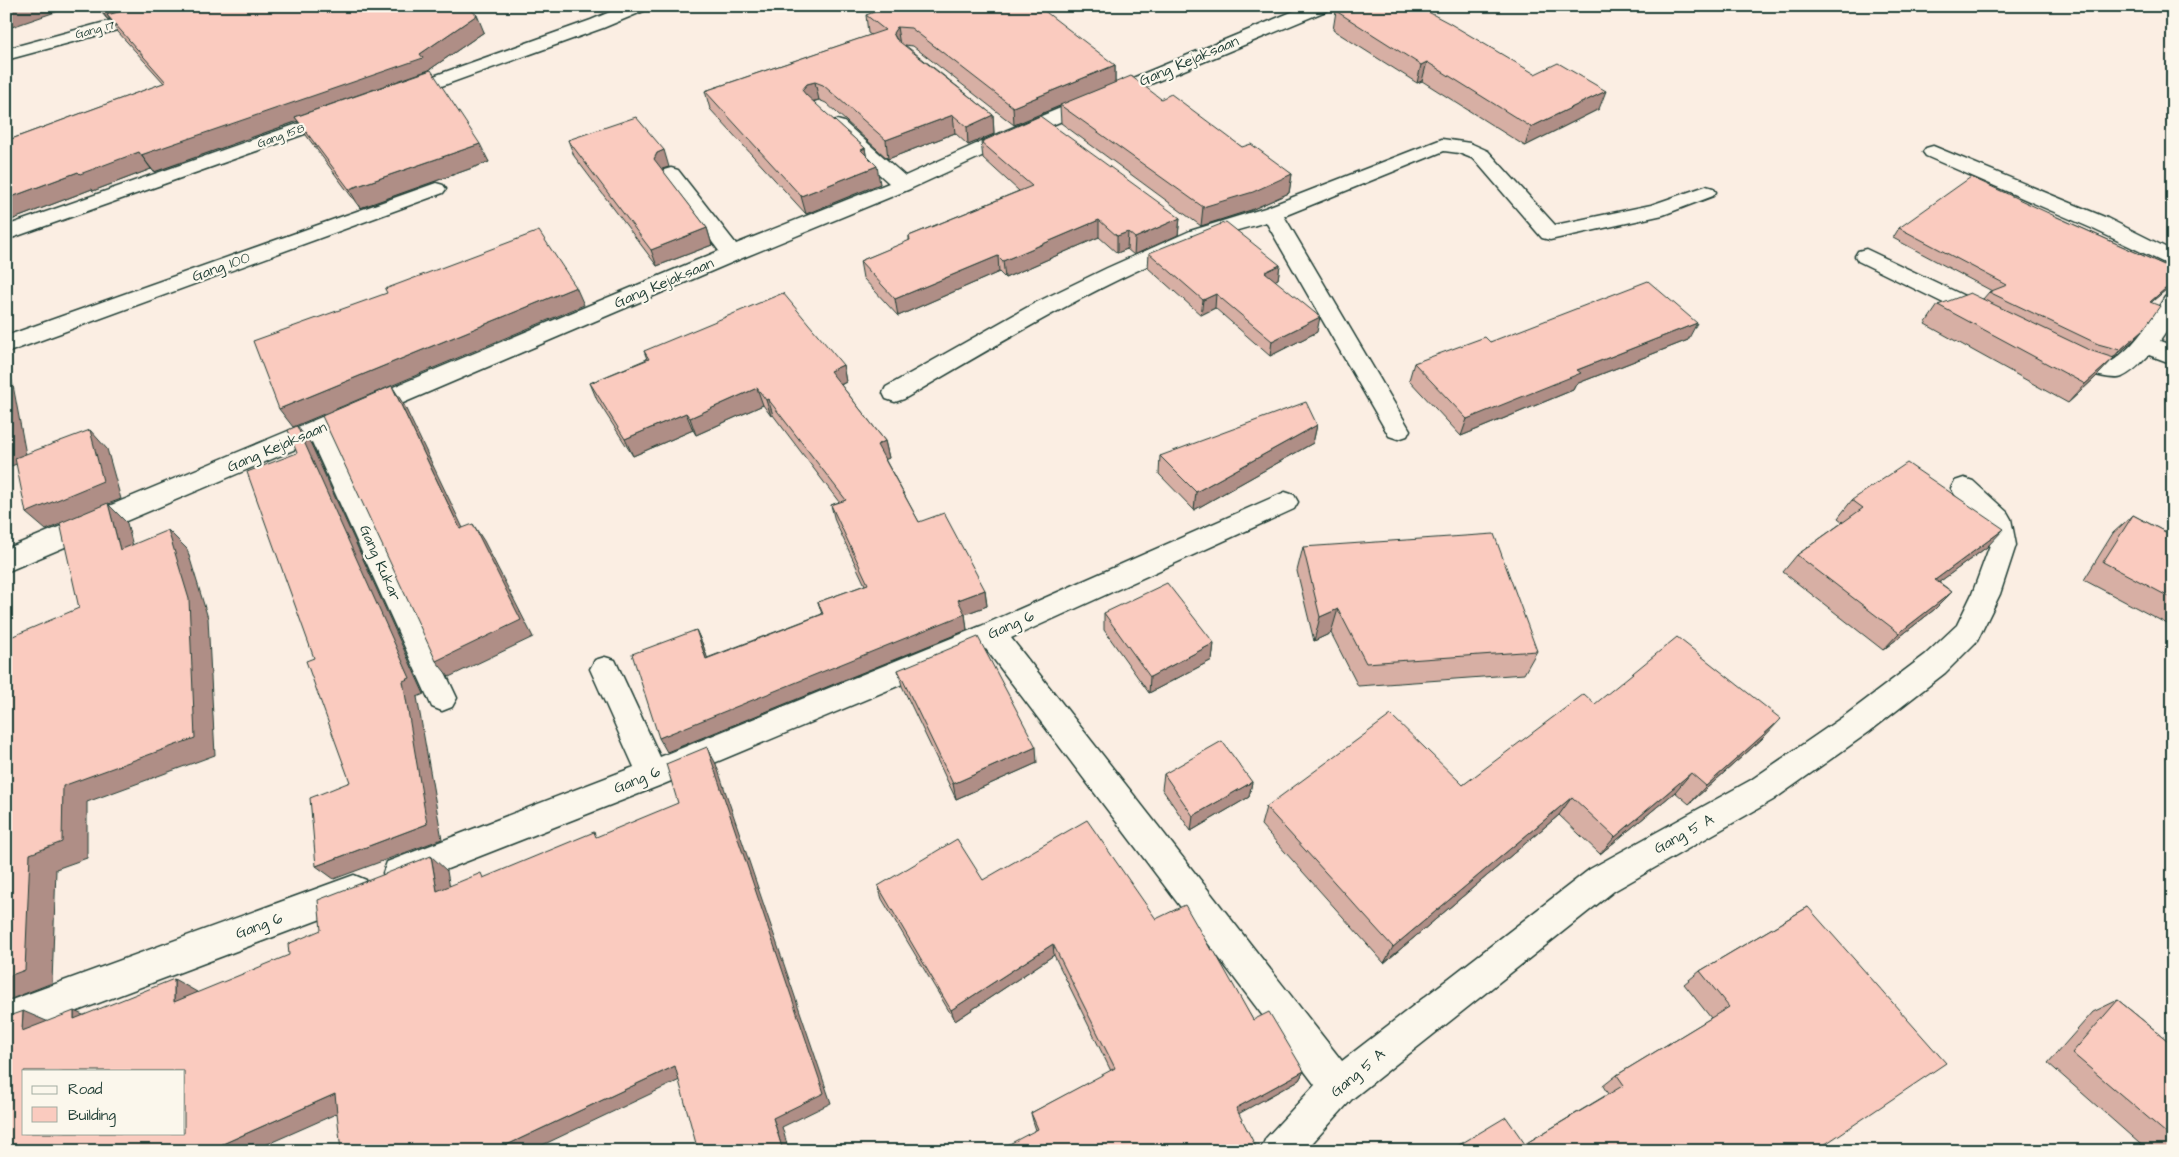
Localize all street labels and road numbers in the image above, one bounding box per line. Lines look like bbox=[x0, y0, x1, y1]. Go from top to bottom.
street label: Gang 17 bbox=[73, 16, 118, 44]
street label: Gang Kejaksaan bbox=[1136, 30, 1243, 92]
street label: Gang 158 bbox=[255, 120, 308, 153]
street label: Gang 100 bbox=[189, 247, 254, 288]
street label: Gang Kejaksaan bbox=[611, 252, 718, 314]
street label: Gang Kejaksaan bbox=[224, 416, 331, 478]
street label: Gang Kukar bbox=[353, 522, 406, 605]
street label: Gang 6 bbox=[984, 605, 1038, 645]
street label: Gang 6 bbox=[611, 761, 664, 800]
street label: Gang 5 A bbox=[1650, 809, 1719, 860]
street label: Gang 6 bbox=[233, 908, 286, 945]
street label: Gang 5 A bbox=[1326, 1044, 1391, 1103]

